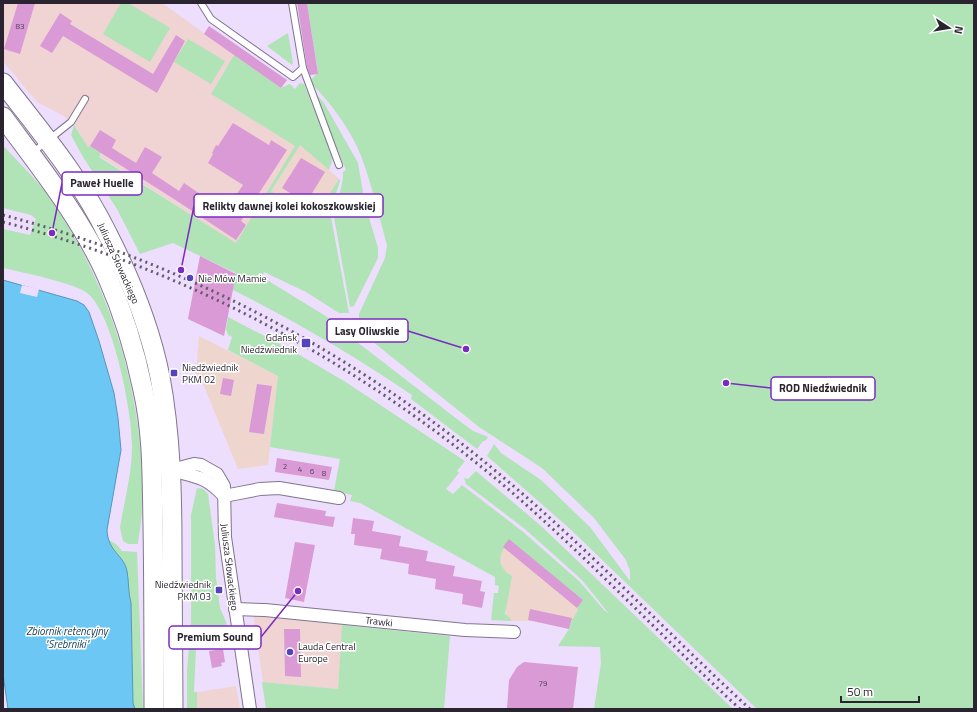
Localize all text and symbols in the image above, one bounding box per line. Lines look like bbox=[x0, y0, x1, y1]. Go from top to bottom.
north arrow bbox=[929, 8, 969, 48]
house number: 83 bbox=[16, 20, 24, 32]
text: N bbox=[950, 25, 967, 35]
callout: Paweł Huelle bbox=[62, 172, 142, 195]
text: Paweł Huelle bbox=[70, 175, 134, 191]
callout: Relikty dawnej kolei kokoszkowskiej bbox=[194, 194, 383, 217]
text: Relikty dawnej kolei kokoszkowskiej bbox=[202, 198, 376, 214]
street label: Juliusza Słowackiego bbox=[94, 220, 143, 306]
place label: Nie Mów Mamie bbox=[198, 271, 267, 286]
marker: Nie Mów Mamie bbox=[185, 273, 195, 283]
callout: Lasy Oliwskie bbox=[327, 319, 408, 342]
text: Lasy Oliwskie bbox=[335, 323, 400, 339]
place label: Gdańsk Niedźwiednik bbox=[241, 330, 297, 357]
marker: Gdańsk Niedźwiednik bbox=[300, 337, 312, 349]
place label: Niedźwiednik PKM 02 bbox=[182, 360, 239, 387]
marker: Niedźwiednik PKM 02 bbox=[169, 368, 179, 378]
callout: ROD Niedźwiednik bbox=[771, 377, 875, 400]
text: ROD Niedźwiednik bbox=[779, 380, 867, 396]
house number: 2 bbox=[283, 460, 287, 472]
house number: 4 bbox=[298, 463, 303, 475]
house number: 6 bbox=[310, 465, 315, 477]
house number: 8 bbox=[322, 467, 327, 479]
street label: Juliusza Słowackiego bbox=[217, 523, 242, 611]
place label: Niedźwiednik PKM 03 bbox=[155, 577, 211, 604]
marker: Niedźwiednik PKM 03 bbox=[214, 585, 224, 595]
street label: Trawki bbox=[364, 613, 393, 630]
water label: Zbiornik retencyjny "Srebrniki" bbox=[26, 623, 109, 652]
callout: Premium Sound bbox=[169, 626, 261, 649]
text: Premium Sound bbox=[177, 629, 253, 645]
place label: Lauda Central Europe bbox=[298, 639, 356, 666]
marker: Lauda Central Europe bbox=[285, 647, 295, 657]
house number: 79 bbox=[539, 677, 548, 689]
scale bar bbox=[841, 678, 919, 704]
text: 50 m bbox=[847, 682, 873, 701]

